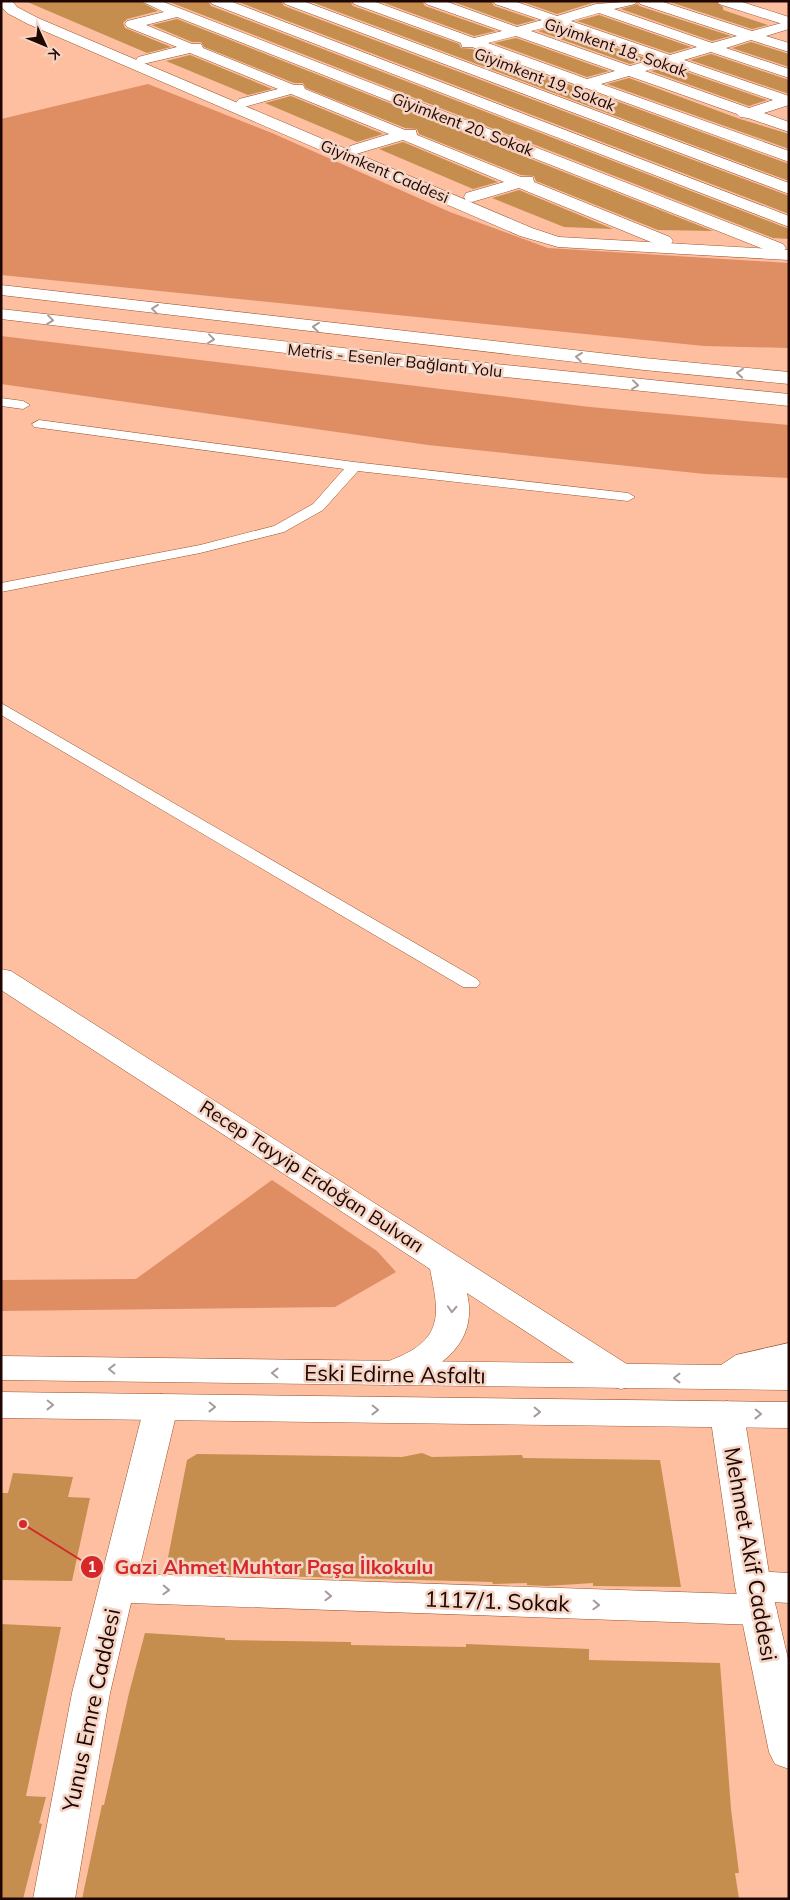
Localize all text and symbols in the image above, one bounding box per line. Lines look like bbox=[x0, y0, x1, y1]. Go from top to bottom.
street label: Giyimkent 18. Sokak bbox=[542, 13, 691, 81]
north arrow bbox=[20, 20, 70, 70]
street label: Giyimkent 19. Sokak bbox=[471, 43, 619, 115]
text: K bbox=[44, 44, 64, 64]
street label: Giyimkent 20. Sokak bbox=[389, 88, 537, 160]
street label: Giyimkent Caddesi bbox=[318, 135, 452, 207]
one-way arrow bbox=[150, 304, 158, 315]
one-way arrow bbox=[45, 314, 54, 324]
one-way arrow bbox=[312, 322, 320, 333]
one-way arrow bbox=[207, 333, 215, 344]
street label: Metris - Esenler Bağlantı Yolu bbox=[287, 339, 503, 381]
one-way arrow bbox=[574, 352, 582, 363]
one-way arrow bbox=[736, 368, 744, 379]
one-way arrow bbox=[631, 379, 639, 390]
street label: Recep Tayyip Erdoğan Bulvarı bbox=[196, 1095, 428, 1257]
one-way arrow bbox=[447, 1305, 457, 1313]
street label: Eski Edirne Asfaltı bbox=[304, 1358, 486, 1390]
one-way arrow bbox=[108, 1364, 116, 1375]
one-way arrow bbox=[270, 1367, 278, 1378]
one-way arrow bbox=[673, 1373, 680, 1383]
one-way arrow bbox=[46, 1400, 54, 1410]
one-way arrow bbox=[209, 1402, 217, 1412]
one-way arrow bbox=[371, 1404, 379, 1415]
one-way arrow bbox=[534, 1407, 542, 1417]
one-way arrow bbox=[754, 1409, 762, 1419]
street label: Mehmet Akif Caddesi bbox=[718, 1445, 784, 1663]
callout: Gazi Ahmet Muhtar Paşa İlkokulu bbox=[80, 1549, 444, 1584]
text: Gazi Ahmet Muhtar Paşa İlkokulu bbox=[115, 1554, 433, 1579]
text: 1 bbox=[87, 1557, 97, 1576]
street label: 1117/1. Sokak bbox=[424, 1584, 571, 1618]
one-way arrow bbox=[162, 1585, 170, 1595]
one-way arrow bbox=[325, 1590, 333, 1601]
one-way arrow bbox=[592, 1600, 600, 1610]
street label: Yunus Emre Caddesi bbox=[56, 1606, 126, 1815]

